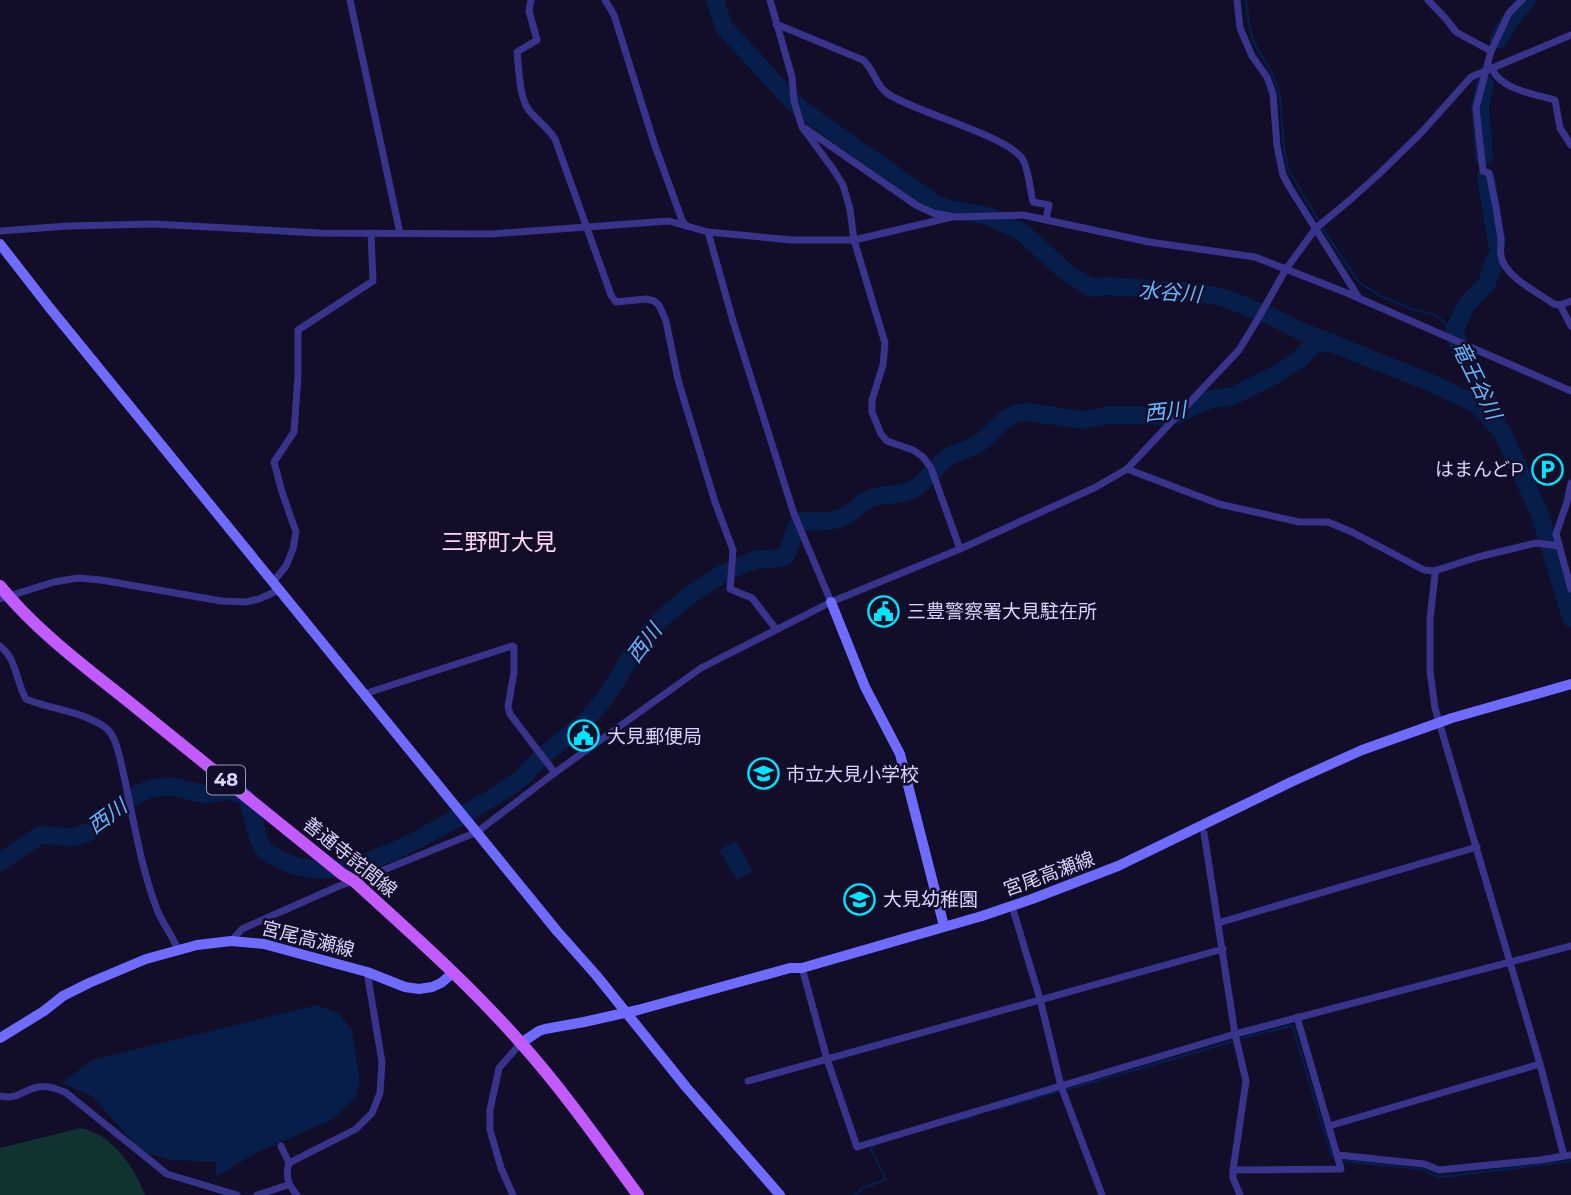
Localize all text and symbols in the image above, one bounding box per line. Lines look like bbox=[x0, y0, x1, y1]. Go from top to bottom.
water label: 水谷川 bbox=[1138, 277, 1204, 307]
water label: 竜王谷川 bbox=[1447, 337, 1508, 425]
water label: 西川 bbox=[1143, 396, 1189, 426]
parking icon: はまんどP bbox=[1530, 452, 1564, 486]
place label: はまんどP bbox=[1435, 458, 1524, 481]
district label: 三野町大見 bbox=[442, 528, 557, 556]
public building icon: 三豊警察署大見駐在所 bbox=[867, 594, 901, 628]
place label: 三豊警察署大見駐在所 bbox=[907, 600, 1097, 623]
water label: 西川 bbox=[621, 617, 668, 667]
public building icon: 大見郵便局 bbox=[567, 719, 601, 753]
place label: 大見郵便局 bbox=[607, 725, 702, 748]
school or university icon: 市立大見小学校 bbox=[746, 757, 780, 791]
place label: 市立大見小学校 bbox=[786, 763, 919, 786]
road number: 48 bbox=[207, 766, 245, 794]
water label: 西川 bbox=[83, 792, 133, 838]
street label: 善通寺詫間線 bbox=[298, 812, 402, 902]
street label: 宮尾高瀬線 bbox=[1000, 847, 1098, 901]
school or university icon: 大見幼稚園 bbox=[843, 882, 877, 916]
place label: 大見幼稚園 bbox=[883, 888, 978, 911]
street label: 宮尾高瀬線 bbox=[259, 916, 357, 962]

